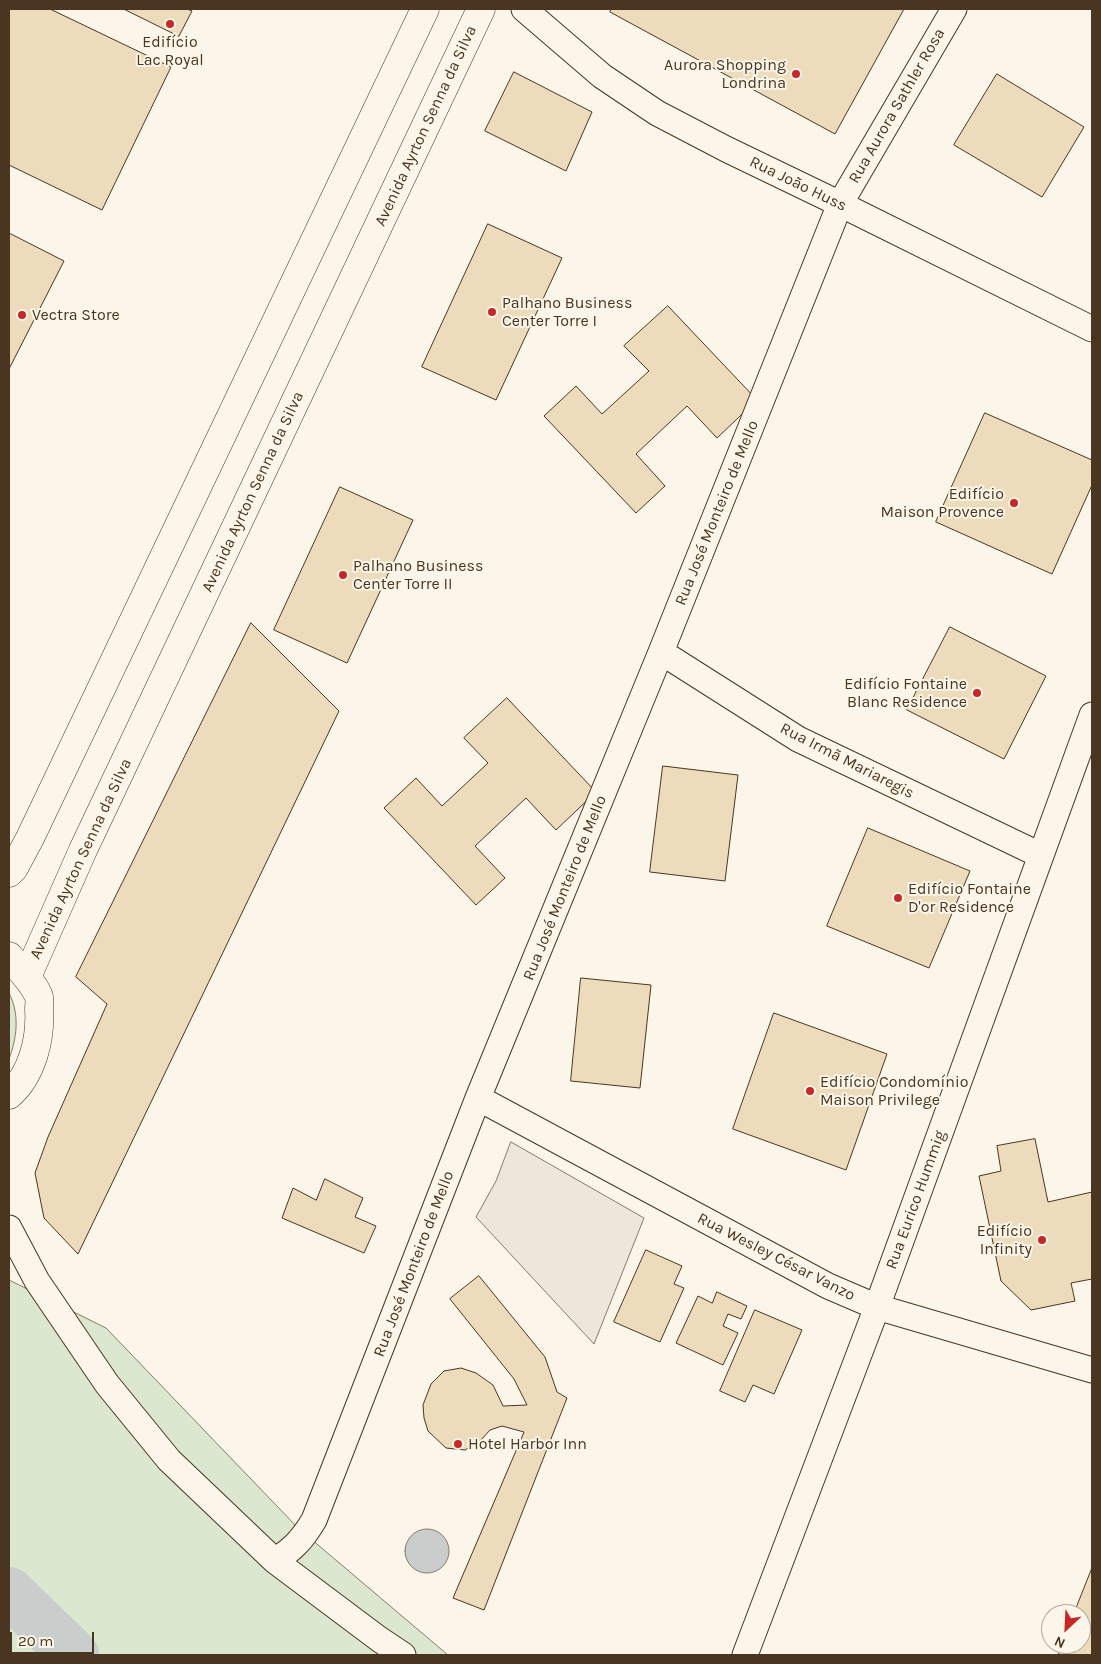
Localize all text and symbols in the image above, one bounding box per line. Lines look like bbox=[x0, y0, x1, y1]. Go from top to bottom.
marker: Edifício Lac Royal bbox=[164, 18, 176, 30]
street label: Avenida Ayrton Senna da Silva bbox=[371, 22, 481, 230]
street label: Rua Aurora Sathler Rosa bbox=[845, 25, 949, 187]
place label: Edifício Lac Royal bbox=[136, 32, 204, 70]
place label: Aurora Shopping Londrina bbox=[664, 55, 786, 93]
marker: Aurora Shopping Londrina bbox=[790, 68, 802, 80]
street label: Rua João Huss bbox=[746, 152, 850, 216]
place label: Palhano Business Center Torre I bbox=[502, 293, 632, 331]
place label: Vectra Store bbox=[32, 305, 120, 325]
marker: Palhano Business Center Torre I bbox=[486, 306, 498, 318]
marker: Vectra Store bbox=[16, 309, 28, 321]
street label: Avenida Ayrton Senna da Silva bbox=[198, 388, 308, 596]
street label: Rua José Monteiro de Mello bbox=[671, 418, 763, 608]
place label: Edifício Maison Provence bbox=[880, 484, 1004, 522]
marker: Edifício Maison Provence bbox=[1008, 497, 1020, 509]
place label: Palhano Business Center Torre II bbox=[353, 556, 483, 594]
marker: Palhano Business Center Torre II bbox=[337, 569, 349, 581]
place label: Edifício Fontaine Blanc Residence bbox=[844, 674, 967, 712]
marker: Edifício Fontaine Blanc Residence bbox=[971, 687, 983, 699]
street label: Rua Irmã Mariaregis bbox=[777, 719, 917, 803]
street label: Avenida Ayrton Senna da Silva bbox=[26, 755, 136, 963]
street label: Rua José Monteiro de Mello bbox=[519, 793, 611, 983]
place label: Edifício Fontaine D'or Residence bbox=[908, 879, 1031, 917]
marker: Edifício Fontaine D'or Residence bbox=[892, 892, 904, 904]
place label: Edifício Condomínio Maison Privilege bbox=[820, 1072, 968, 1110]
marker: Edifício Condomínio Maison Privilege bbox=[804, 1085, 816, 1097]
street label: Rua Eurico Hummig bbox=[882, 1128, 950, 1272]
street label: Rua José Monteiro de Mello bbox=[370, 1168, 458, 1360]
street label: Rua Wesley César Vanzo bbox=[694, 1209, 858, 1305]
place label: Edifício Infinity bbox=[977, 1221, 1032, 1259]
marker: Edifício Infinity bbox=[1036, 1234, 1048, 1246]
place label: Hotel Harbor Inn bbox=[468, 1434, 587, 1454]
marker: Hotel Harbor Inn bbox=[452, 1438, 464, 1450]
north arrow bbox=[1041, 1604, 1091, 1654]
scale bar bbox=[12, 1622, 96, 1654]
text: 20 m bbox=[18, 1632, 53, 1650]
text: N bbox=[1052, 1632, 1068, 1652]

